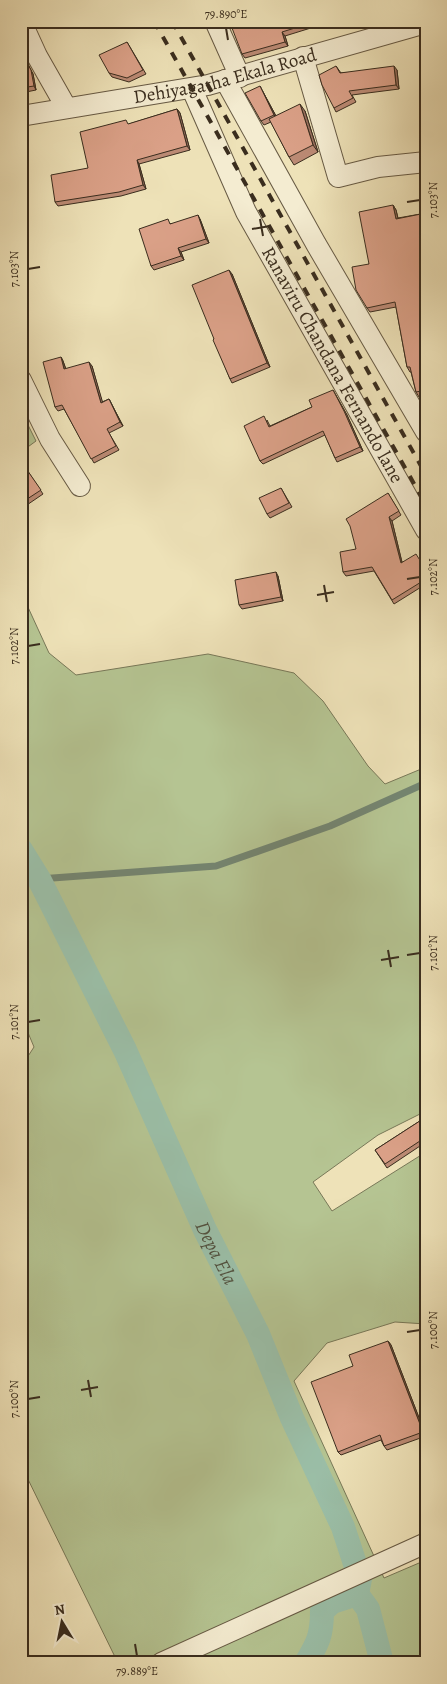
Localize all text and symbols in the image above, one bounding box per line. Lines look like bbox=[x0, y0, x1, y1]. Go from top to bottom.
text: 79.890°E bbox=[205, 6, 247, 22]
street label: Dehiyagatha Ekala Road bbox=[132, 42, 320, 110]
text: 7.103°N bbox=[425, 181, 441, 218]
street label: Ranaviru Chandana Fernando lane bbox=[255, 242, 410, 488]
text: 7.103°N bbox=[6, 250, 22, 287]
text: 7.102°N bbox=[425, 558, 441, 596]
text: 7.102°N bbox=[6, 627, 22, 665]
text: 7.101°N bbox=[425, 935, 441, 971]
text: 7.101°N bbox=[6, 1004, 22, 1040]
water label: Depa Ela bbox=[189, 1217, 244, 1289]
text: 7.100°N bbox=[425, 1311, 441, 1349]
text: 7.100°N bbox=[6, 1380, 22, 1418]
north arrow bbox=[38, 1596, 88, 1646]
text: N bbox=[53, 1599, 67, 1620]
text: 79.889°E bbox=[116, 1663, 158, 1679]

